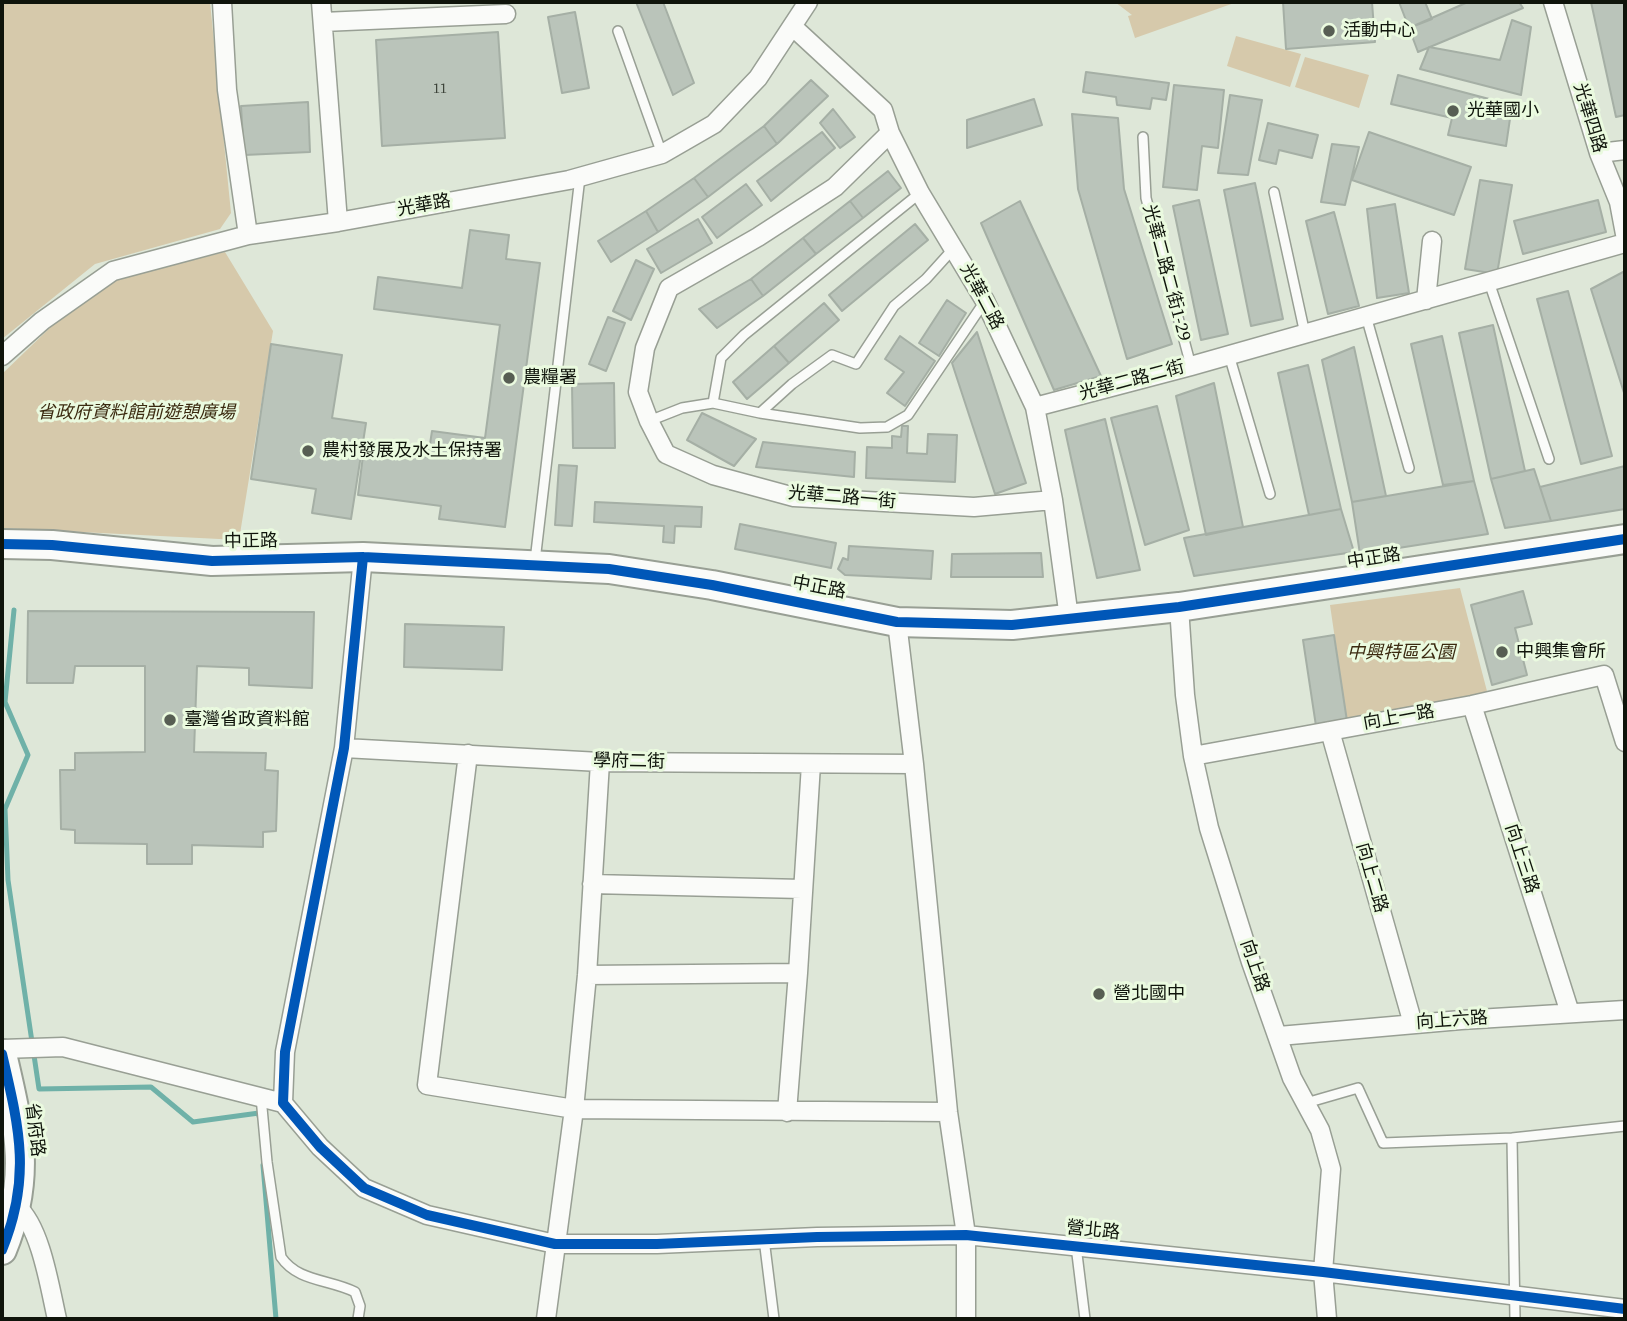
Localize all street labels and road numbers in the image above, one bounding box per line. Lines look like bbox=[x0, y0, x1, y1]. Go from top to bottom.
street label: 光華四路 bbox=[1568, 80, 1610, 156]
street label: 光華路 bbox=[396, 191, 452, 221]
street label: 光華二路二街1-29 bbox=[1137, 202, 1195, 344]
street label: 光華二路 bbox=[955, 260, 1007, 334]
street label: 光華二路二街 bbox=[1077, 357, 1187, 405]
street label: 光華二路一街 bbox=[787, 483, 897, 513]
street label: 中正路 bbox=[224, 531, 278, 553]
street label: 中正路 bbox=[1346, 544, 1402, 574]
street label: 中正路 bbox=[790, 572, 848, 604]
street label: 向上一路 bbox=[1362, 701, 1436, 735]
street label: 學府二街 bbox=[593, 751, 665, 773]
street label: 向上三路 bbox=[1500, 821, 1542, 897]
street label: 向上二路 bbox=[1351, 840, 1391, 916]
street label: 向上路 bbox=[1235, 937, 1273, 995]
street label: 向上六路 bbox=[1415, 1008, 1489, 1034]
street label: 省府路 bbox=[20, 1102, 48, 1158]
street label: 營北路 bbox=[1065, 1217, 1121, 1245]

